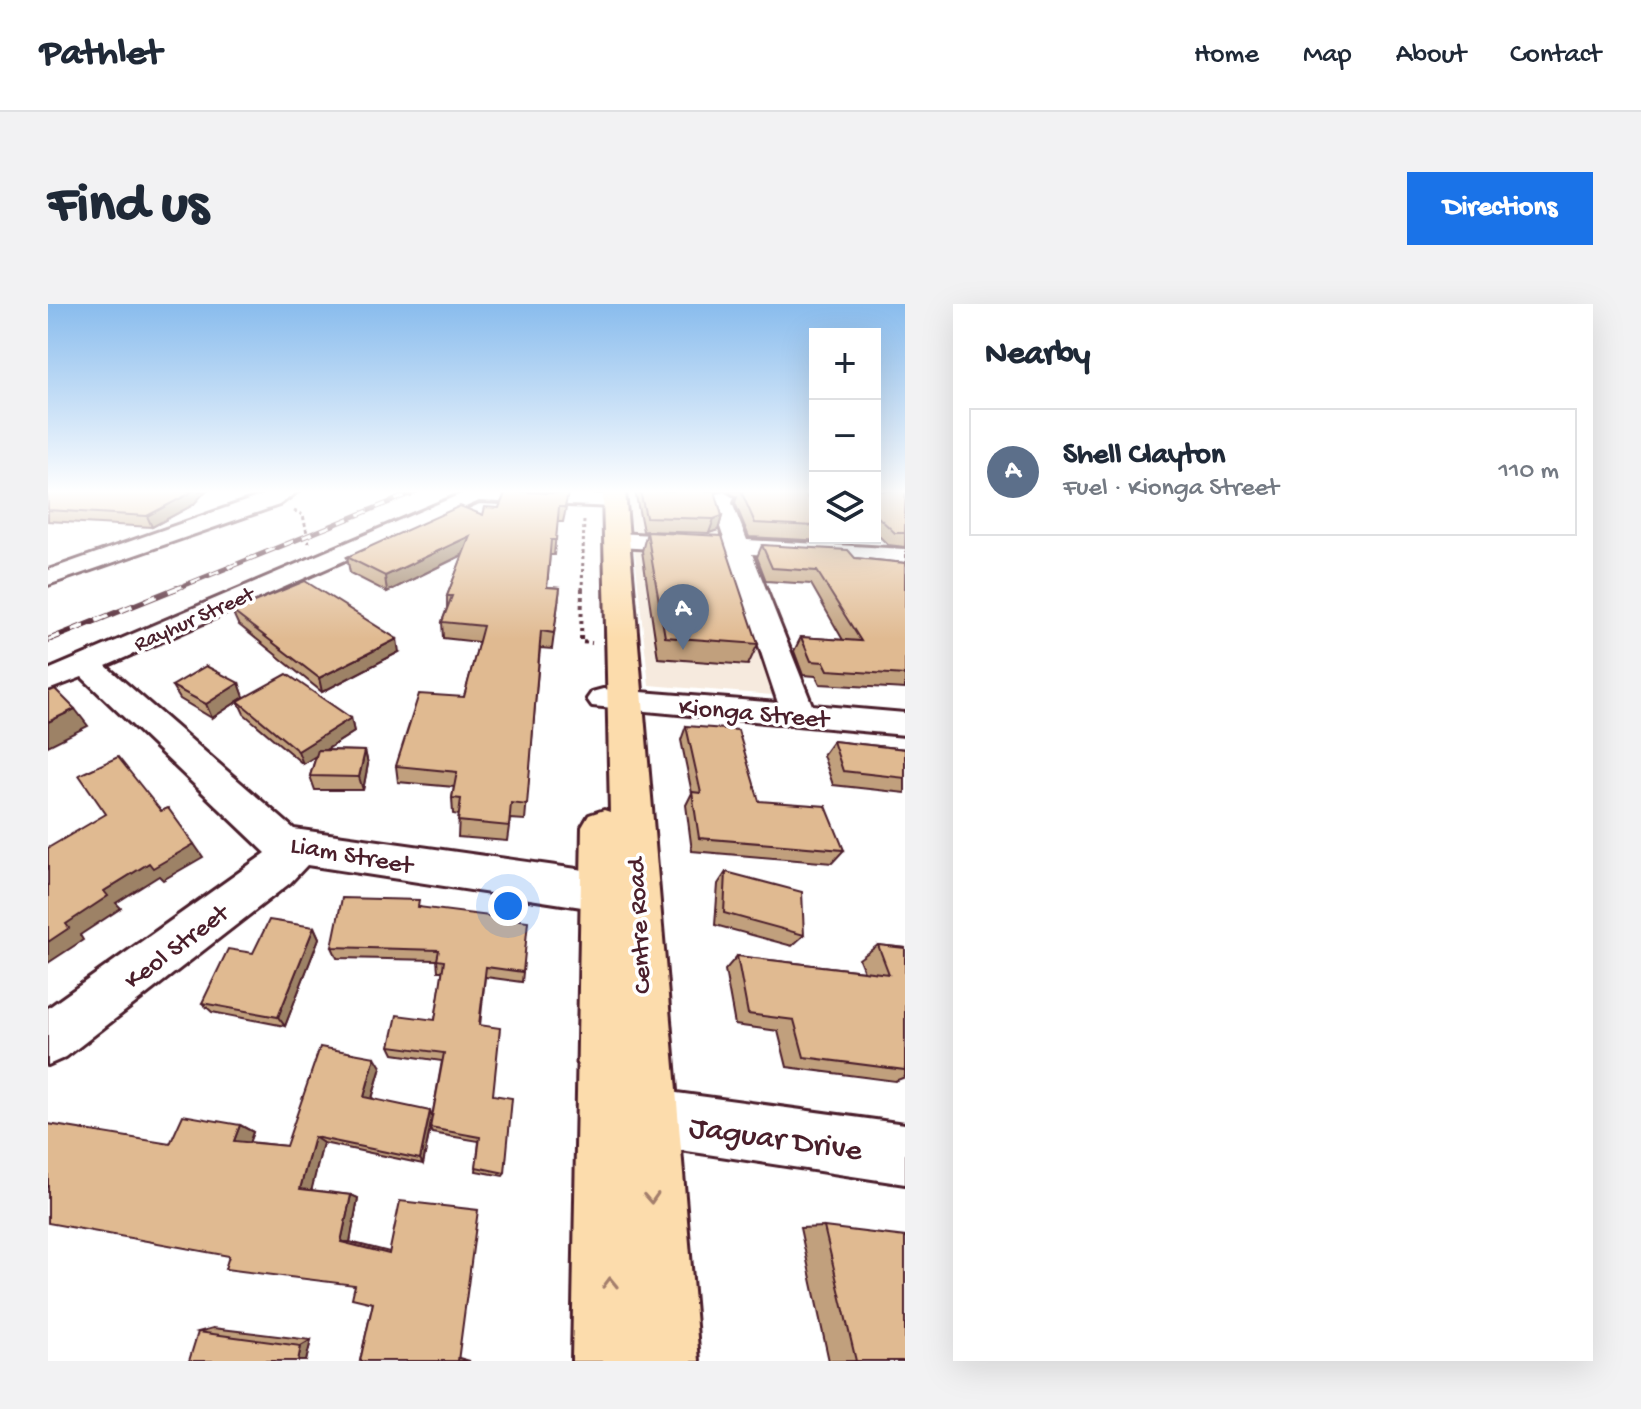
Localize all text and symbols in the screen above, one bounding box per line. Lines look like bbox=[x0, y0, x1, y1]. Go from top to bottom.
text: Pathlet bbox=[40, 33, 161, 77]
text: Home bbox=[1194, 39, 1259, 72]
text: Map bbox=[1303, 39, 1352, 72]
text: About bbox=[1396, 39, 1466, 72]
text: Contact bbox=[1510, 39, 1601, 72]
button: Directions bbox=[1407, 172, 1593, 245]
text: Find us bbox=[48, 175, 208, 241]
map controls bbox=[809, 328, 881, 544]
button: + bbox=[809, 328, 881, 400]
text: Nearby bbox=[985, 336, 1090, 376]
button: − bbox=[809, 400, 881, 472]
text: Shell Clayton bbox=[1063, 439, 1225, 474]
text: A bbox=[1005, 457, 1021, 488]
text: 110 m bbox=[1499, 457, 1559, 488]
button: layers bbox=[809, 472, 881, 544]
text: Fuel · Kionga Street bbox=[1063, 474, 1279, 505]
street label: Rayhur Street bbox=[131, 582, 260, 659]
pin: A bbox=[657, 584, 709, 650]
street label: Kionga Street bbox=[677, 693, 832, 738]
street label: Liam Street bbox=[288, 831, 417, 884]
street label: Centre Road bbox=[622, 855, 661, 995]
your location bbox=[488, 886, 528, 926]
street label: Keol Street bbox=[119, 898, 238, 998]
street label: Jaguar Drive bbox=[686, 1110, 865, 1172]
one-way arrow bbox=[643, 1192, 660, 1204]
one-way arrow bbox=[601, 1276, 619, 1289]

